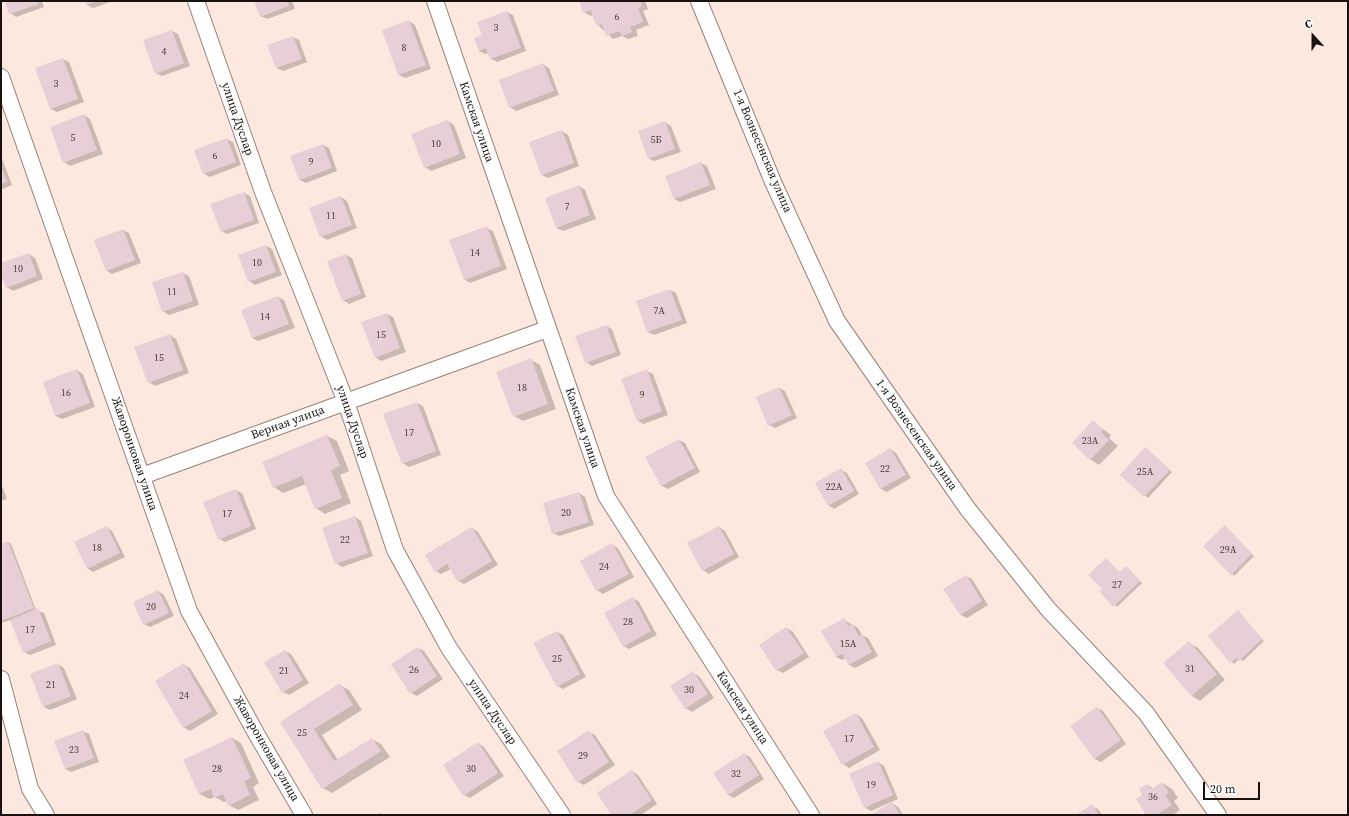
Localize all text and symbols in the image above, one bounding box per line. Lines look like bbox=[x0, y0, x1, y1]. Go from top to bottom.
house number: 6 bbox=[615, 11, 619, 23]
north arrow bbox=[1293, 16, 1333, 56]
text: С bbox=[1303, 16, 1314, 33]
house number: 3 bbox=[494, 22, 498, 34]
house number: 8 bbox=[402, 42, 406, 54]
house number: 4 bbox=[162, 46, 166, 58]
house number: 3 bbox=[54, 78, 58, 90]
street label: Камская улица bbox=[456, 80, 496, 164]
street label: улица Дуслар bbox=[218, 81, 256, 157]
street label: 1-я Вознесенская улица bbox=[729, 87, 795, 215]
house number: 5 bbox=[71, 132, 75, 144]
house number: 5Б bbox=[650, 134, 662, 146]
house number: 10 bbox=[431, 138, 441, 150]
house number: 6 bbox=[213, 150, 217, 162]
house number: 9 bbox=[309, 156, 313, 168]
house number: 7 bbox=[565, 201, 569, 213]
house number: 11 bbox=[326, 210, 336, 222]
house number: 14 bbox=[470, 247, 480, 259]
house number: 10 bbox=[252, 257, 262, 269]
house number: 10 bbox=[13, 263, 23, 275]
house number: 11 bbox=[167, 286, 177, 298]
house number: 7А bbox=[653, 305, 665, 317]
house number: 14 bbox=[260, 311, 270, 323]
house number: 15 bbox=[376, 329, 386, 341]
house number: 15 bbox=[154, 352, 164, 364]
street label: 1-я Вознесенская улица bbox=[872, 377, 960, 493]
house number: 18 bbox=[517, 382, 527, 394]
street label: улица Дуслар bbox=[333, 384, 371, 460]
street label: Камская улица bbox=[562, 386, 602, 470]
house number: 16 bbox=[61, 387, 71, 399]
house number: 9 bbox=[640, 389, 644, 401]
street label: Жаворонковая улица bbox=[108, 395, 160, 513]
street label: Верная улица bbox=[249, 403, 327, 443]
house number: 17 bbox=[404, 427, 414, 439]
house number: 23А bbox=[1082, 435, 1098, 447]
house number: 22 bbox=[880, 463, 890, 475]
house number: 25А bbox=[1137, 466, 1153, 478]
house number: 22А bbox=[826, 481, 842, 493]
house number: 20 bbox=[561, 507, 571, 519]
house number: 17 bbox=[222, 508, 232, 520]
house number: 22 bbox=[340, 534, 350, 546]
house number: 18 bbox=[92, 542, 102, 554]
house number: 29А bbox=[1220, 544, 1236, 556]
house number: 24 bbox=[599, 561, 609, 573]
house number: 27 bbox=[1112, 579, 1122, 591]
house number: 20 bbox=[146, 601, 156, 613]
house number: 28 bbox=[623, 616, 633, 628]
house number: 17 bbox=[25, 624, 35, 636]
house number: 15А bbox=[840, 638, 856, 650]
house number: 25 bbox=[552, 653, 562, 665]
house number: 31 bbox=[1185, 663, 1195, 675]
house number: 26 bbox=[409, 664, 419, 676]
house number: 21 bbox=[279, 665, 289, 677]
street label: Камская улица bbox=[713, 669, 771, 747]
street label: улица Дуслар bbox=[465, 676, 519, 748]
house number: 21 bbox=[46, 679, 56, 691]
house number: 30 bbox=[684, 684, 694, 696]
house number: 24 bbox=[179, 690, 189, 702]
street label: Жаворонковая улица bbox=[230, 694, 302, 804]
house number: 25 bbox=[297, 727, 307, 739]
house number: 17 bbox=[844, 733, 854, 745]
house number: 23 bbox=[69, 744, 79, 756]
house number: 29 bbox=[578, 750, 588, 762]
house number: 28 bbox=[212, 763, 222, 775]
house number: 30 bbox=[466, 763, 476, 775]
house number: 32 bbox=[731, 768, 741, 780]
scale bar bbox=[1205, 774, 1262, 800]
house number: 19 bbox=[866, 779, 876, 791]
text: 20 m bbox=[1210, 781, 1236, 797]
house number: 36 bbox=[1148, 791, 1158, 803]

